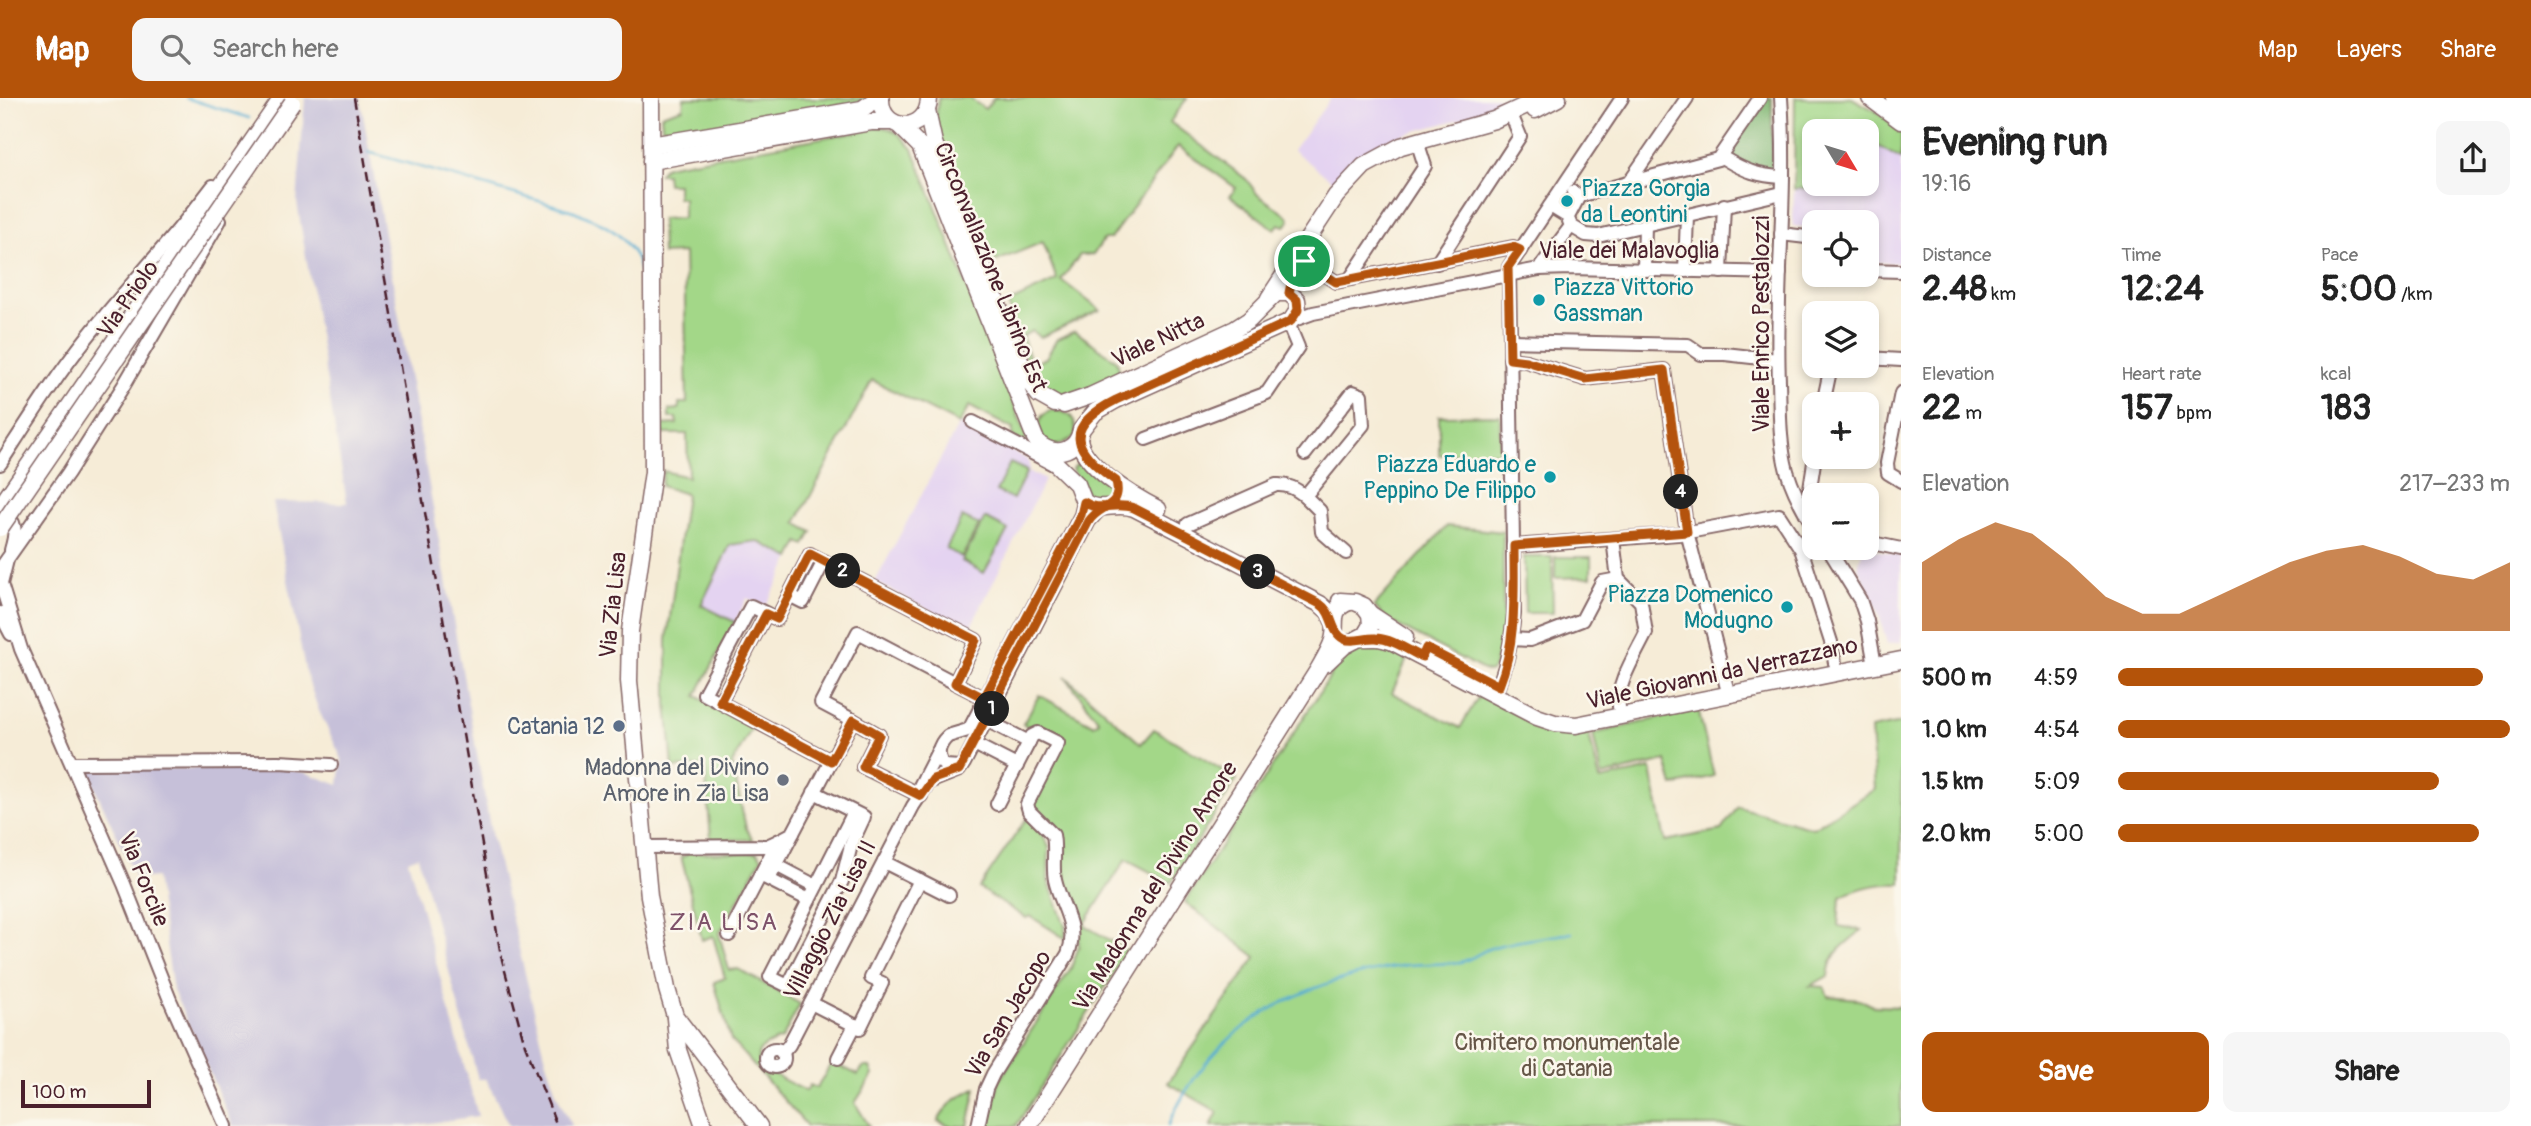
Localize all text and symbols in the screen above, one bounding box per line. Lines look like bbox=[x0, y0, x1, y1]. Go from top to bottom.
search box bbox=[132, 18, 622, 81]
text: Map bbox=[35, 29, 90, 70]
icon: search bbox=[156, 30, 194, 68]
text: Search here bbox=[212, 33, 339, 65]
text: Map bbox=[2258, 35, 2298, 64]
text: Layers bbox=[2336, 35, 2402, 64]
text: Share bbox=[2440, 35, 2496, 64]
north arrow bbox=[1802, 119, 1880, 196]
map controls bbox=[1802, 119, 1879, 560]
text: Evening run bbox=[1922, 119, 2108, 167]
button: share bbox=[2436, 121, 2510, 195]
street label: Circonvallazione Librino Est bbox=[928, 138, 1055, 397]
text: 19:16 bbox=[1922, 169, 1971, 198]
place label: Piazza Gorgia da Leontini bbox=[1581, 174, 1710, 229]
marker: Piazza Gorgia da Leontini bbox=[1559, 193, 1575, 209]
button: locate bbox=[1802, 210, 1879, 287]
street label: Viale Enrico Pestalozzi bbox=[1747, 216, 1776, 432]
pin bbox=[1274, 231, 1334, 291]
street label: Viale dei Malavoglia bbox=[1539, 236, 1719, 265]
icon: arrive bbox=[1285, 242, 1323, 280]
text: Distance bbox=[1922, 243, 1991, 267]
text: Time bbox=[2121, 243, 2161, 267]
text: Pace bbox=[2321, 243, 2358, 267]
street label: Via Priolo bbox=[91, 255, 165, 343]
text: 2.48 bbox=[1922, 267, 1987, 311]
text: 12:24 bbox=[2121, 267, 2204, 311]
text: 5:00 bbox=[2321, 267, 2397, 311]
place label: Piazza Vittorio Gassman bbox=[1553, 273, 1694, 328]
text: km bbox=[1987, 282, 2016, 306]
text: /km bbox=[2397, 282, 2433, 306]
marker: Piazza Vittorio Gassman bbox=[1531, 292, 1547, 308]
button: layers bbox=[1802, 301, 1879, 378]
street label: Viale Nitta bbox=[1107, 306, 1209, 374]
text: Elevation bbox=[1922, 362, 1994, 386]
text: Heart rate bbox=[2121, 362, 2201, 386]
text: kcal bbox=[2321, 362, 2352, 386]
text: 22 bbox=[1922, 386, 1961, 430]
text: 157 bbox=[2121, 386, 2173, 430]
text: 183 bbox=[2321, 386, 2372, 430]
button: + bbox=[1802, 392, 1879, 469]
text: m bbox=[1961, 401, 1982, 425]
text: bpm bbox=[2173, 401, 2212, 425]
place label: Piazza Eduardo e Peppino De Filippo bbox=[1363, 450, 1537, 505]
marker: Piazza Eduardo e Peppino De Filippo bbox=[1542, 469, 1558, 485]
text: Elevation bbox=[1922, 469, 2010, 498]
text: 217–233 m bbox=[2399, 469, 2510, 498]
pin: 4 bbox=[1664, 474, 1698, 510]
text: 4 bbox=[1675, 479, 1686, 503]
button: − bbox=[1802, 483, 1879, 560]
street label: Via Zia Lisa bbox=[593, 550, 633, 660]
pin: 2 bbox=[826, 554, 860, 588]
pin: 3 bbox=[1240, 554, 1276, 589]
text: 2 bbox=[837, 558, 848, 582]
text: 3 bbox=[1252, 559, 1263, 583]
place label: Piazza Domenico Modugno bbox=[1607, 580, 1773, 635]
marker: Piazza Domenico Modugno bbox=[1779, 599, 1795, 615]
street label: Viale Giovanni da Verrazzano bbox=[1584, 630, 1860, 716]
text: 500 m bbox=[1922, 663, 1991, 692]
text: 4:59 bbox=[2034, 663, 2078, 692]
pin: 1 bbox=[974, 692, 1010, 726]
text: 1 bbox=[988, 696, 995, 720]
place label: Catania 12 bbox=[507, 712, 605, 741]
text: 1.0 km bbox=[1922, 715, 1987, 744]
text: 4:54 bbox=[2034, 715, 2079, 744]
marker: Catania 12 bbox=[611, 718, 627, 734]
place label: Madonna del Divino Amore in Zia Lisa bbox=[585, 753, 769, 808]
street label: Via Madonna del Divino Amore bbox=[1066, 755, 1244, 1016]
text: 1.5 km bbox=[1922, 767, 1984, 796]
text: 5:09 bbox=[2034, 767, 2080, 796]
marker: Madonna del Divino Amore in Zia Lisa bbox=[775, 772, 791, 788]
text: 2.0 km bbox=[1922, 819, 1991, 848]
text: 5:00 bbox=[2034, 819, 2084, 848]
street label: Via Forcile bbox=[112, 827, 176, 931]
street label: Villaggio Zia Lisa II bbox=[777, 835, 883, 1005]
district label: ZIA LISA bbox=[669, 908, 779, 937]
street label: Via San Jacopo bbox=[958, 945, 1058, 1083]
park label: Cimitero monumentale di Catania bbox=[1454, 1028, 1680, 1083]
button: Save bbox=[1922, 1032, 2209, 1112]
button: Share bbox=[2223, 1032, 2510, 1112]
scale bar bbox=[21, 1077, 150, 1109]
text: 100 m bbox=[32, 1080, 86, 1104]

